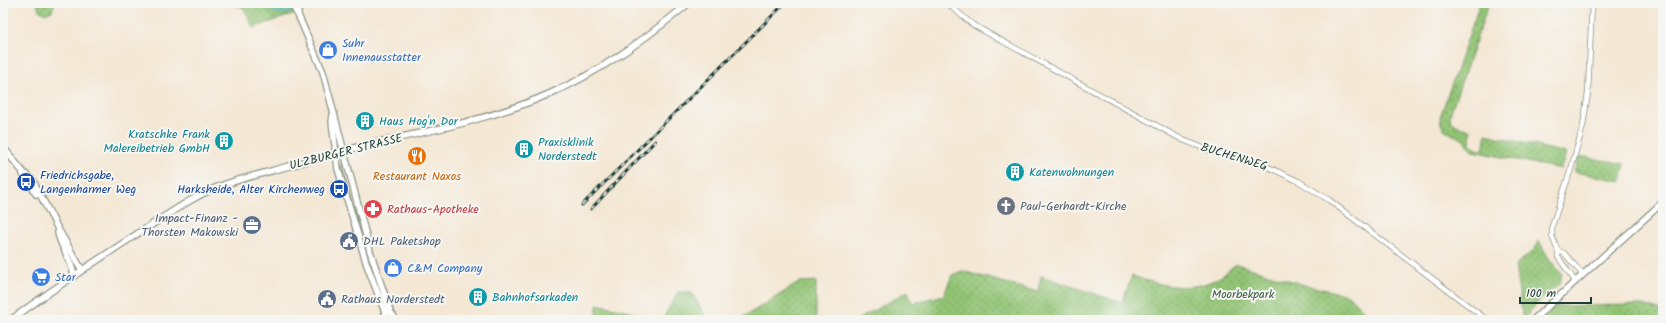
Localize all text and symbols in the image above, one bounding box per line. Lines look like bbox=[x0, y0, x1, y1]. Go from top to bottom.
place label: Suhr Innenausstatter bbox=[342, 34, 422, 67]
shop icon: Suhr Innenausstatter bbox=[317, 39, 339, 61]
building icon: Haus Hog'n Dor bbox=[354, 110, 376, 132]
place label: Haus Hog'n Dor bbox=[379, 112, 459, 131]
place label: Kratschke Frank Malereibetrieb GmbH bbox=[103, 125, 210, 158]
street label: ULZBURGER STRASSE bbox=[287, 129, 406, 175]
building icon: Kratschke Frank Malereibetrieb GmbH bbox=[213, 130, 235, 152]
place label: Praxisklinik Norderstedt bbox=[538, 133, 597, 166]
building icon: Praxisklinik Norderstedt bbox=[513, 138, 535, 160]
street label: BUCHENWEG bbox=[1198, 138, 1270, 176]
restaurant icon: Restaurant Naxos bbox=[406, 145, 428, 167]
building icon: Katenwohnungen bbox=[1004, 161, 1026, 183]
place label: Katenwohnungen bbox=[1029, 163, 1114, 182]
place label: Friedrichsgabe, Langenharmer Weg bbox=[40, 166, 137, 199]
place label: Restaurant Naxos bbox=[373, 167, 461, 186]
bus stop icon: Friedrichsgabe, Langenharmer Weg bbox=[15, 171, 37, 193]
bus stop icon: Harksheide, Alter Kirchenweg bbox=[328, 178, 350, 200]
place label: Harksheide, Alter Kirchenweg bbox=[177, 180, 325, 199]
church icon: Paul-Gerhardt-Kirche bbox=[995, 195, 1017, 217]
place label: Paul-Gerhardt-Kirche bbox=[1020, 197, 1127, 216]
pharmacy icon: Rathaus-Apotheke bbox=[362, 198, 384, 220]
place label: Rathaus-Apotheke bbox=[387, 200, 479, 219]
place label: Impact-Finanz - Thorsten Makowski bbox=[142, 209, 239, 242]
office icon: Impact-Finanz - Thorsten Makowski bbox=[241, 214, 263, 236]
public building icon: DHL Paketshop bbox=[338, 230, 360, 252]
place label: DHL Paketshop bbox=[363, 232, 441, 251]
shop icon: C&M Company bbox=[382, 257, 404, 279]
place label: C&M Company bbox=[407, 259, 483, 278]
supermarket icon: Star bbox=[30, 266, 52, 288]
place label: Star bbox=[55, 268, 77, 287]
scale bar bbox=[1520, 279, 1591, 305]
text: 100 m bbox=[1526, 284, 1557, 303]
park label: Moorbekpark bbox=[1212, 285, 1275, 304]
building icon: Bahnhofsarkaden bbox=[467, 286, 489, 308]
public building icon: Rathaus Norderstedt bbox=[316, 288, 338, 310]
place label: Bahnhofsarkaden bbox=[492, 288, 578, 307]
place label: Rathaus Norderstedt bbox=[341, 290, 445, 309]

